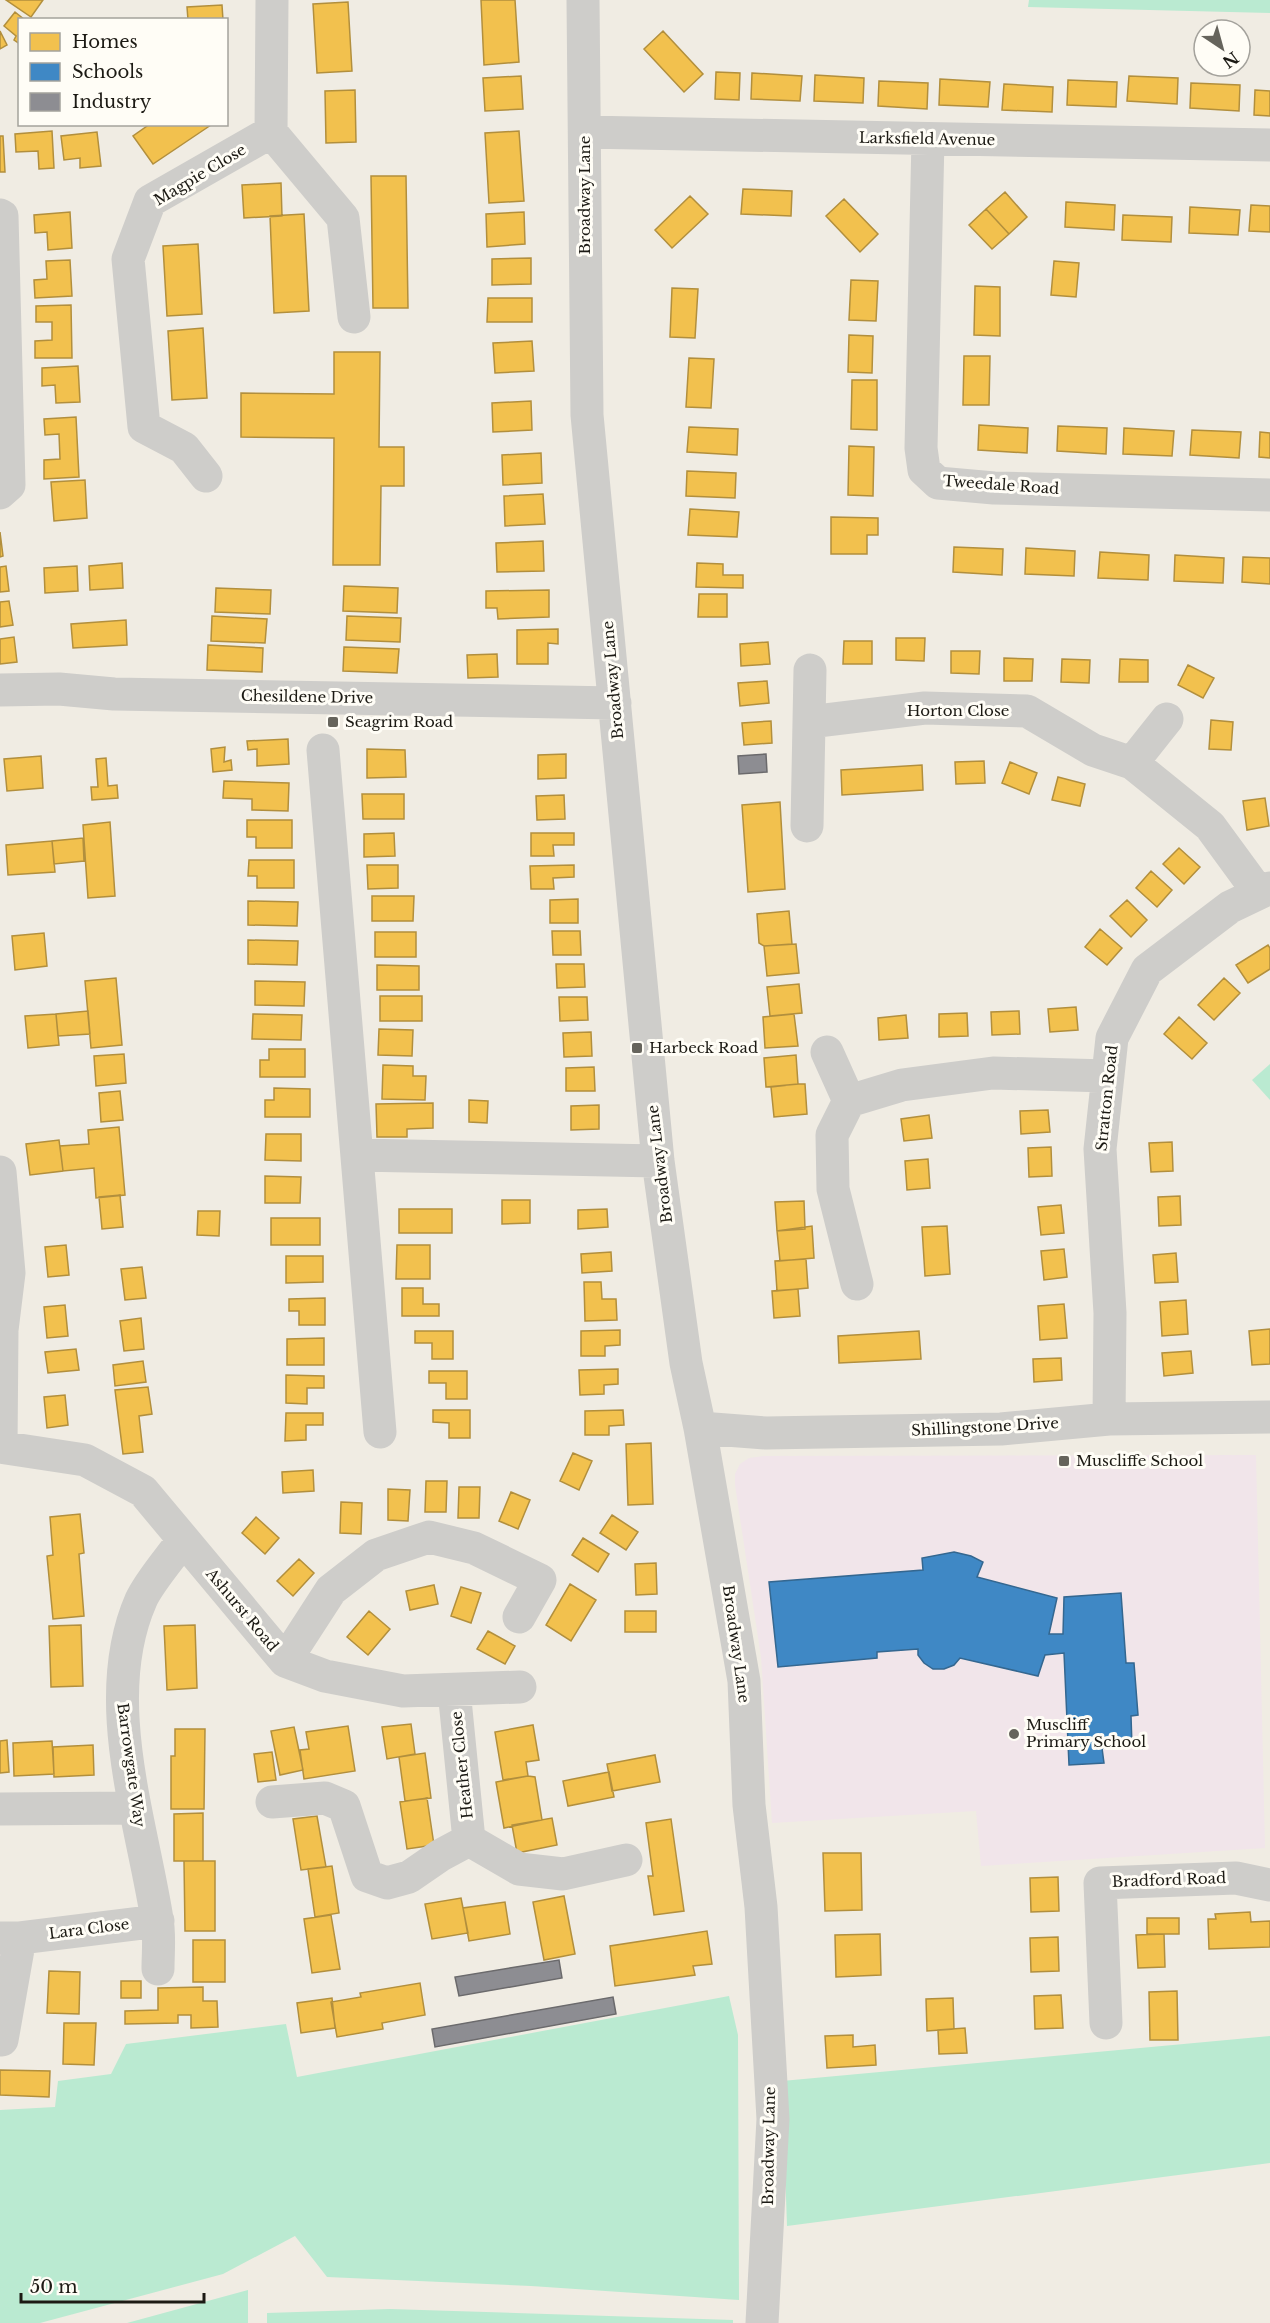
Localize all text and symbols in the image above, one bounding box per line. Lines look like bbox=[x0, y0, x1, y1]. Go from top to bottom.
legend bbox=[18, 18, 228, 126]
north arrow bbox=[1192, 18, 1252, 78]
text: Homes bbox=[72, 31, 138, 53]
text: N bbox=[1219, 48, 1243, 73]
text: Schools bbox=[72, 61, 143, 83]
text: Industry bbox=[72, 91, 152, 113]
street label: Larksfield Avenue bbox=[859, 128, 995, 149]
street label: Broadway Lane bbox=[575, 136, 594, 254]
street label: Magpie Close bbox=[150, 140, 249, 209]
street label: Tweedale Road bbox=[942, 471, 1060, 498]
street label: Broadway Lane bbox=[598, 620, 627, 740]
street label: Chesildene Drive bbox=[241, 686, 373, 707]
street label: Horton Close bbox=[907, 701, 1009, 720]
place label: Seagrim Road bbox=[345, 712, 453, 731]
marker: Seagrim Road bbox=[326, 715, 340, 729]
place label: Harbeck Road bbox=[649, 1038, 758, 1057]
marker: Harbeck Road bbox=[630, 1041, 644, 1055]
street label: Stratton Road bbox=[1091, 1044, 1122, 1152]
street label: Broadway Lane bbox=[643, 1104, 676, 1224]
street label: Shillingstone Drive bbox=[911, 1413, 1059, 1440]
place label: Muscliffe School bbox=[1076, 1451, 1203, 1470]
marker: Muscliffe School bbox=[1057, 1454, 1071, 1468]
street label: Ashurst Road bbox=[201, 1563, 283, 1655]
street label: Broadway Lane bbox=[719, 1584, 754, 1704]
street label: Barrowgate Way bbox=[113, 1702, 150, 1829]
street label: Heather Close bbox=[446, 1710, 477, 1820]
place label: Muscliff Primary School bbox=[1026, 1715, 1146, 1751]
marker: Muscliff Primary School bbox=[1007, 1727, 1021, 1741]
street label: Bradford Road bbox=[1112, 1868, 1226, 1891]
street label: Lara Close bbox=[48, 1914, 130, 1943]
street label: Broadway Lane bbox=[758, 2086, 779, 2206]
scale bar bbox=[21, 2266, 204, 2304]
text: 50 m bbox=[30, 2276, 78, 2298]

